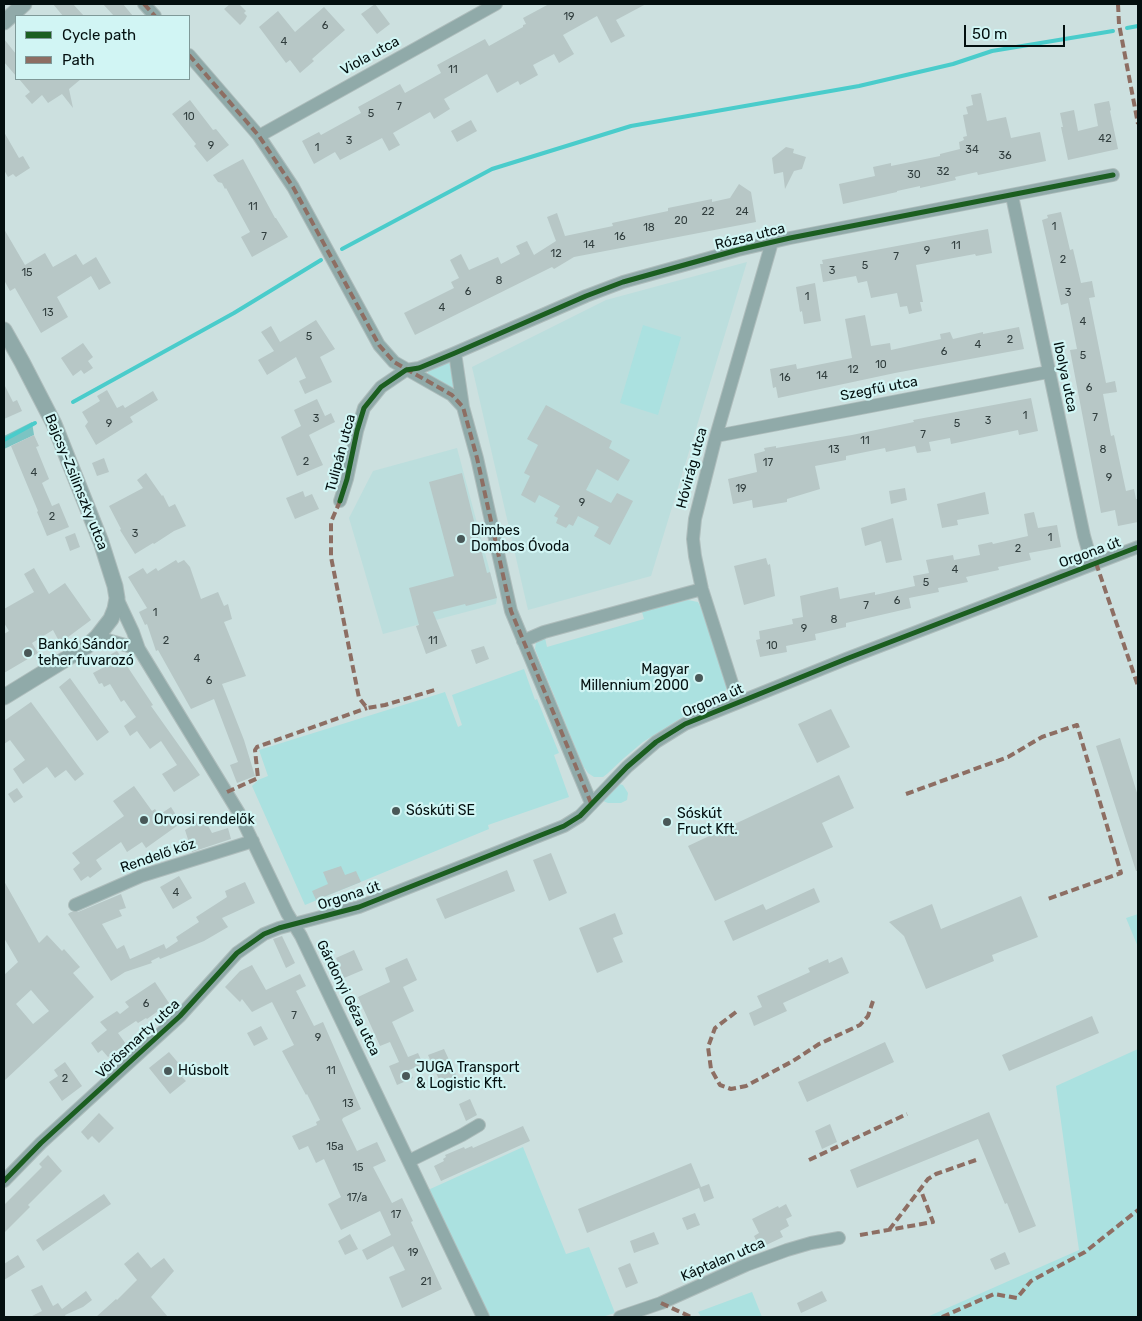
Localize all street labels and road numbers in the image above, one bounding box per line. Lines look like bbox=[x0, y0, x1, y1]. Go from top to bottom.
street label: Viola utca bbox=[338, 33, 402, 79]
street label: Rózsa utca bbox=[713, 220, 787, 254]
street label: Ibolya utca bbox=[1049, 340, 1081, 414]
street label: Szegfű utca bbox=[839, 373, 919, 405]
street label: Bajcsy-Zsilinszky utca bbox=[41, 412, 111, 552]
street label: Tulipán utca bbox=[323, 412, 359, 494]
street label: Hóvirág utca bbox=[673, 426, 711, 510]
street label: Orgona út bbox=[1057, 534, 1123, 572]
street label: Orgona út bbox=[680, 681, 746, 721]
street label: Rendelő köz bbox=[118, 835, 198, 877]
street label: Orgona út bbox=[316, 878, 382, 914]
street label: Gárdonyi Géza utca bbox=[313, 937, 383, 1059]
street label: Vörösmarty utca bbox=[93, 996, 183, 1082]
street label: Káptalan utca bbox=[678, 1235, 768, 1285]

